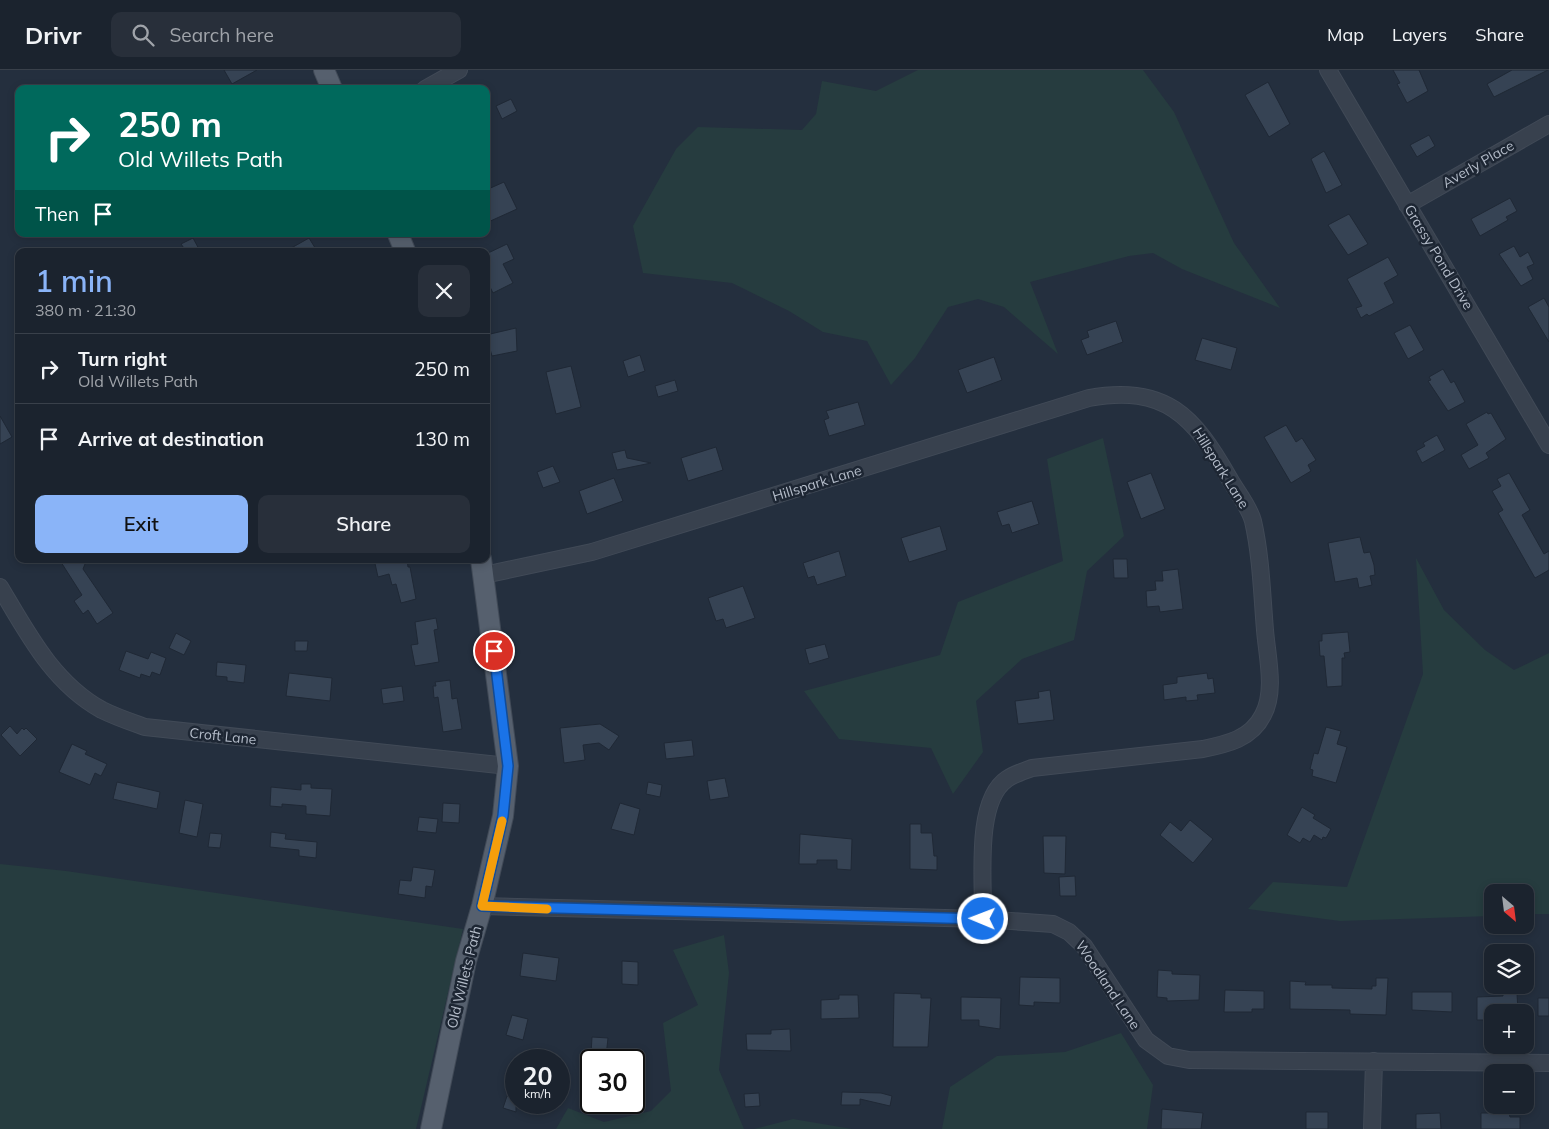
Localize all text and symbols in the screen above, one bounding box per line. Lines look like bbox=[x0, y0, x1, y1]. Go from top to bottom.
search box bbox=[111, 12, 461, 57]
text: Drivr bbox=[25, 20, 81, 50]
icon: search bbox=[129, 21, 157, 49]
text: Search here bbox=[169, 23, 274, 47]
text: Map bbox=[1327, 23, 1364, 46]
text: Layers bbox=[1392, 23, 1447, 46]
text: Share bbox=[1475, 23, 1524, 46]
text: 250 m bbox=[118, 102, 222, 146]
icon: right bbox=[35, 105, 100, 170]
street label: Averly Place bbox=[1439, 136, 1517, 192]
text: Old Willets Path bbox=[118, 145, 283, 173]
icon: arrive bbox=[89, 200, 117, 228]
street label: Grassy Pond Drive bbox=[1401, 201, 1477, 313]
text: Then bbox=[35, 202, 79, 226]
text: 1 min bbox=[35, 262, 113, 300]
button: close bbox=[418, 265, 470, 317]
text: 380 m · 21:30 bbox=[35, 300, 136, 320]
text: Turn right bbox=[78, 347, 167, 371]
icon: right bbox=[35, 355, 63, 383]
text: 250 m bbox=[414, 357, 470, 381]
text: Old Willets Path bbox=[78, 371, 198, 391]
street label: Hillspark Lane bbox=[1189, 424, 1253, 512]
icon: arrive bbox=[35, 425, 63, 453]
text: Arrive at destination bbox=[78, 427, 264, 451]
text: 130 m bbox=[414, 427, 470, 451]
street label: Hillspark Lane bbox=[770, 461, 864, 505]
button: Exit bbox=[35, 495, 248, 553]
button: Share bbox=[258, 495, 470, 553]
pin bbox=[473, 630, 515, 672]
icon: arrive bbox=[480, 637, 508, 665]
street label: Croft Lane bbox=[189, 724, 257, 748]
north arrow bbox=[1484, 884, 1534, 934]
map controls bbox=[1484, 884, 1534, 1114]
position arrow bbox=[956, 892, 1008, 944]
street label: Old Willets Path bbox=[443, 924, 485, 1030]
street label: Woodland Lane bbox=[1072, 937, 1144, 1033]
button: layers bbox=[1484, 944, 1534, 994]
button: + bbox=[1484, 1004, 1534, 1054]
speed limit sign: 30 bbox=[580, 1049, 645, 1114]
text: 20 bbox=[522, 1060, 553, 1091]
button: − bbox=[1484, 1064, 1534, 1114]
text: km/h bbox=[524, 1086, 551, 1101]

